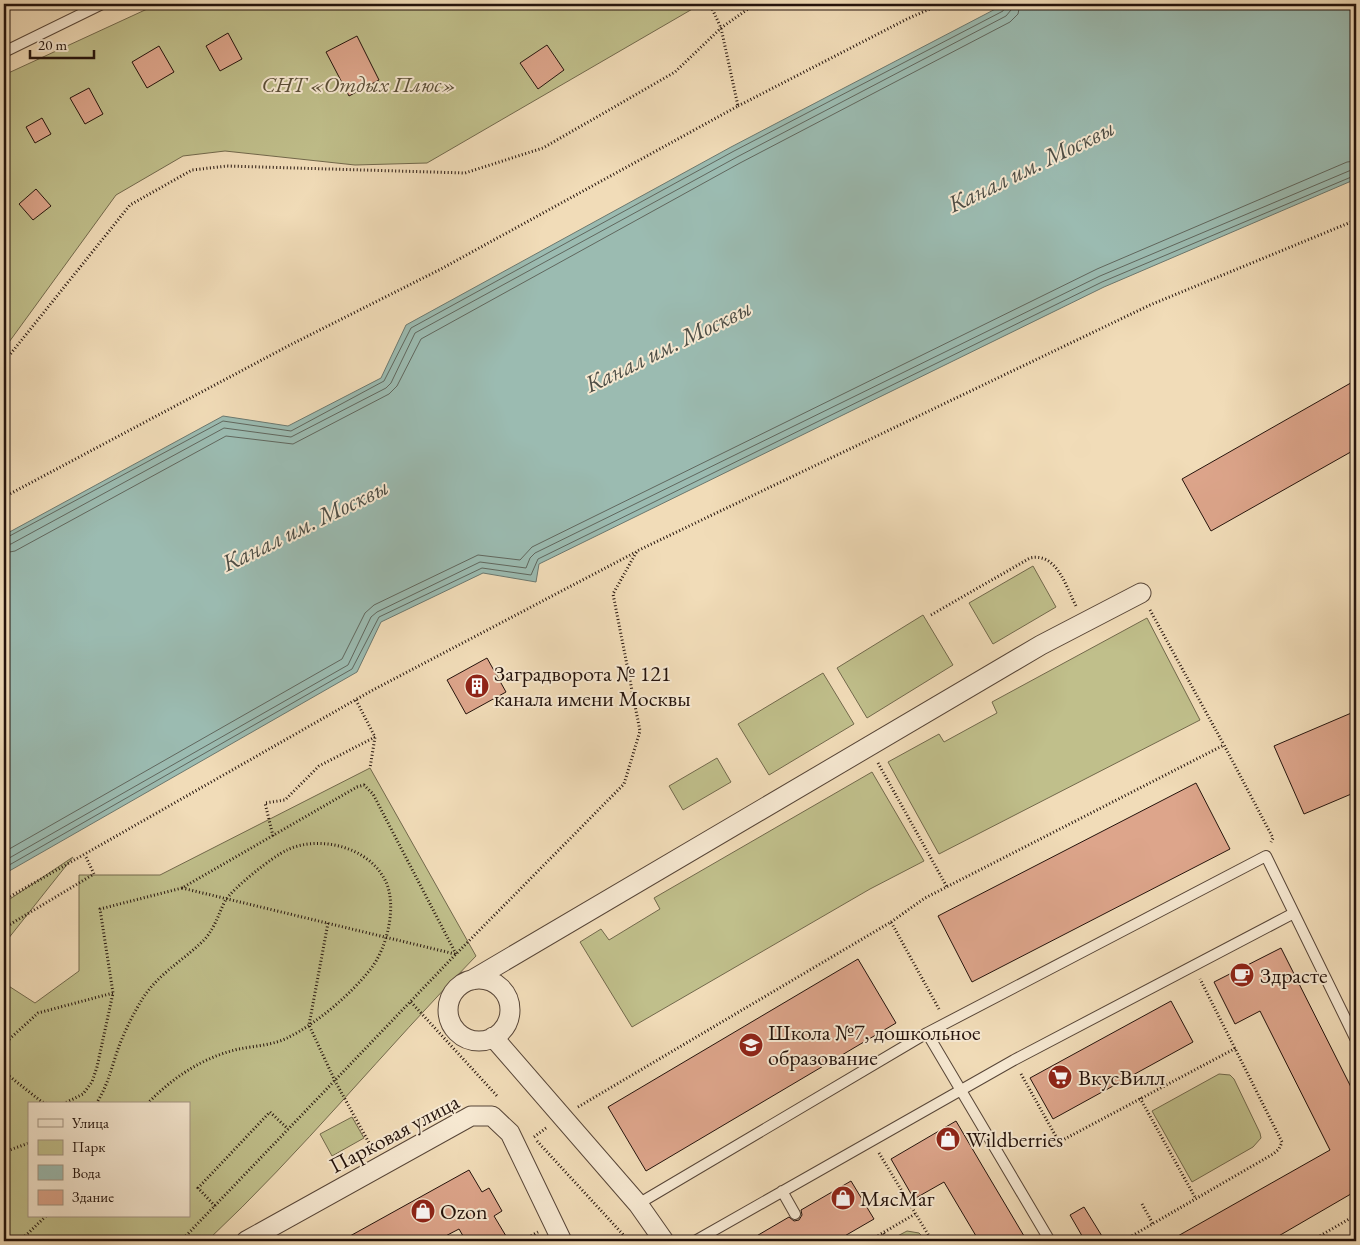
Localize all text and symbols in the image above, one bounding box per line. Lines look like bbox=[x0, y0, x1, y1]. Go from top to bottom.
scale bar bbox=[30, 28, 94, 60]
text: 20 m bbox=[38, 35, 67, 54]
park label: СНТ «Отдых Плюс» bbox=[262, 70, 456, 99]
water label: Канал им. Москвы bbox=[941, 112, 1119, 220]
water label: Канал им. Москвы bbox=[578, 292, 756, 400]
water label: Канал им. Москвы bbox=[215, 471, 393, 579]
place label: Заградворота № 121 канала имени Москвы bbox=[494, 659, 691, 713]
building icon: Заградворота № 121 канала имени Москвы bbox=[464, 673, 490, 699]
place label: Здрасте bbox=[1260, 961, 1328, 990]
cafe icon: Здрасте bbox=[1229, 962, 1255, 988]
place label: Школа №7, дошкольное образование bbox=[768, 1018, 981, 1072]
school or university icon: Школа №7, дошкольное образование bbox=[738, 1032, 764, 1058]
place label: ВкусВилл bbox=[1078, 1063, 1166, 1092]
supermarket icon: ВкусВилл bbox=[1047, 1064, 1073, 1090]
street label: Парковая улица bbox=[324, 1087, 464, 1180]
legend bbox=[28, 1102, 190, 1218]
text: Улица bbox=[71, 1113, 109, 1132]
place label: Wildberries bbox=[966, 1125, 1063, 1154]
shop icon: Wildberries bbox=[935, 1126, 961, 1152]
text: Парк bbox=[72, 1137, 105, 1156]
text: Вода bbox=[72, 1163, 101, 1182]
place label: МясМаг bbox=[860, 1184, 935, 1213]
shop icon: МясМаг bbox=[830, 1185, 856, 1211]
text: Здание bbox=[72, 1187, 114, 1206]
place label: Ozon bbox=[440, 1197, 488, 1226]
shop icon: Ozon bbox=[410, 1198, 436, 1224]

